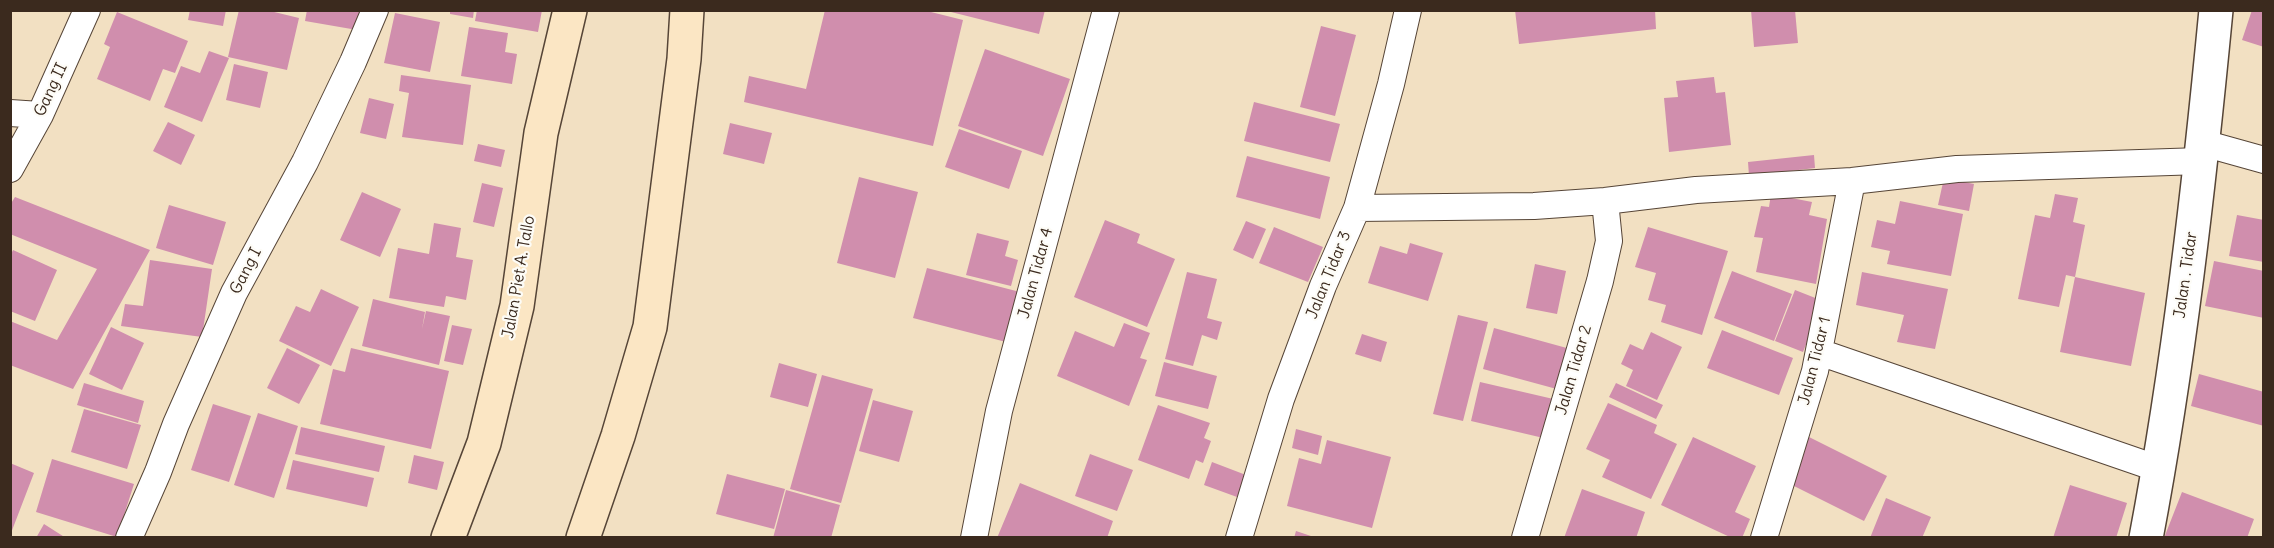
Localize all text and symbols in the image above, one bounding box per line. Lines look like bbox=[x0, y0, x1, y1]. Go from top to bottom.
street label: Gang II bbox=[30, 60, 72, 120]
street label: Jalan Piet A. Tallo bbox=[499, 214, 539, 340]
street label: Jalan Tidar 4 bbox=[1015, 226, 1057, 320]
street label: Jalan Tidar 3 bbox=[1303, 228, 1355, 322]
street label: Jalan . Tidar bbox=[2170, 231, 2202, 319]
street label: Gang I bbox=[226, 245, 266, 297]
street label: Jalan Tidar 1 bbox=[1795, 315, 1835, 407]
street label: Jalan Tidar 2 bbox=[1552, 323, 1596, 417]

